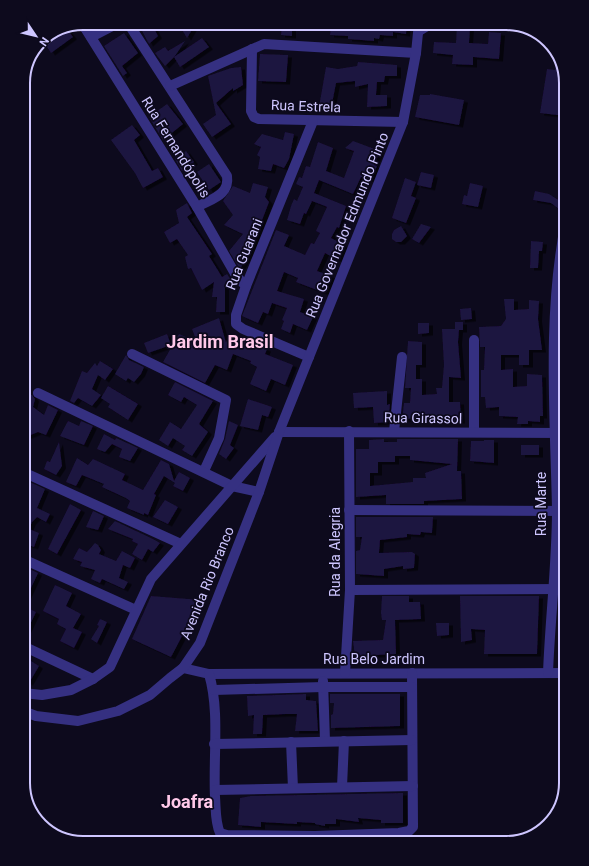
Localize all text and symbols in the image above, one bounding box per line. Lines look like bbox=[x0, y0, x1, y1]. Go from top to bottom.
north arrow bbox=[16, 16, 56, 56]
text: N bbox=[36, 35, 51, 49]
street label: Rua Fernandópolis bbox=[138, 94, 214, 200]
street label: Rua Estrela bbox=[271, 97, 341, 115]
street label: Rua Governador Edmundo Pinto bbox=[302, 130, 392, 320]
street label: Rua Guarani bbox=[222, 216, 266, 292]
district label: Jardim Brasil bbox=[166, 331, 274, 352]
street label: Rua Girassol bbox=[384, 409, 462, 427]
street label: Rua Marte bbox=[533, 472, 549, 536]
street label: Rua da Alegria bbox=[327, 507, 343, 597]
street label: Avenida Rio Branco bbox=[177, 524, 237, 642]
street label: Rua Belo Jardim bbox=[323, 651, 425, 667]
district label: Joafra bbox=[161, 791, 213, 812]

